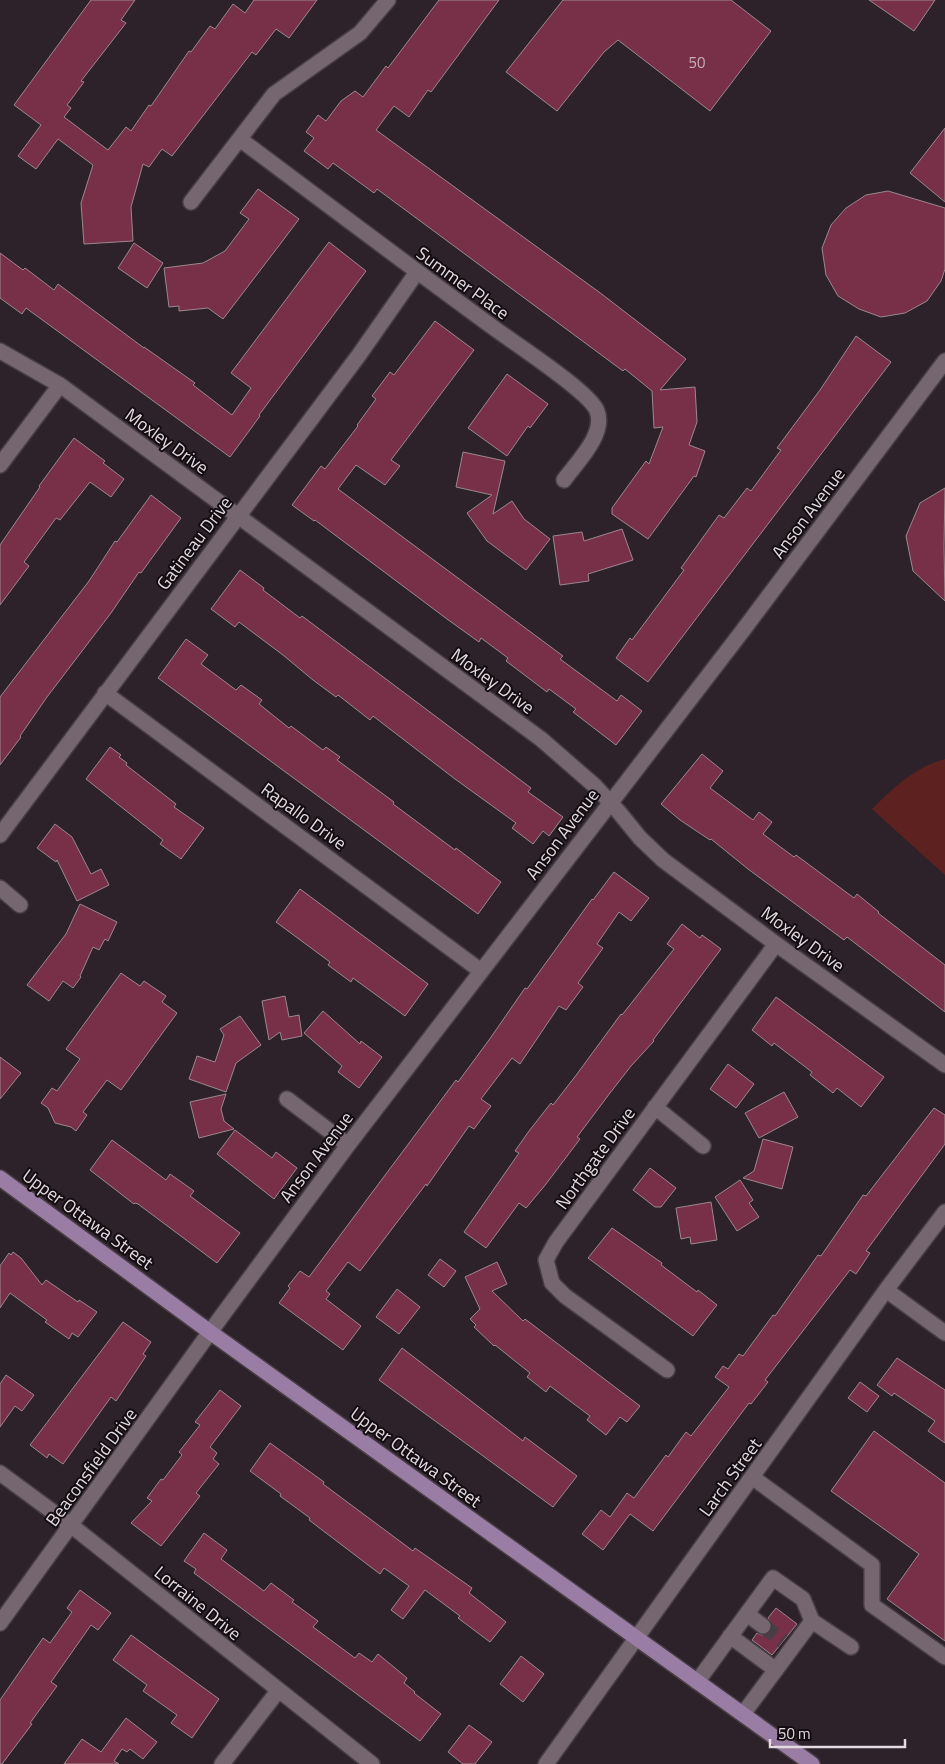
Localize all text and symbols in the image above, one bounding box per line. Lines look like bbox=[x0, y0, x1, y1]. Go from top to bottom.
house number: 50 bbox=[689, 51, 705, 74]
street label: Summer Place bbox=[411, 240, 515, 326]
street label: Moxley Drive bbox=[120, 401, 214, 481]
street label: Anson Avenue bbox=[765, 462, 851, 564]
street label: Gatineau Drive bbox=[150, 491, 238, 595]
street label: Moxley Drive bbox=[446, 641, 540, 721]
street label: Rapallo Drive bbox=[256, 776, 352, 856]
street label: Anson Avenue bbox=[519, 783, 605, 885]
street label: Moxley Drive bbox=[756, 899, 850, 979]
street label: Northgate Drive bbox=[549, 1101, 641, 1215]
street label: Anson Avenue bbox=[273, 1106, 359, 1208]
street label: Upper Ottawa Street bbox=[17, 1162, 160, 1276]
street label: Upper Ottawa Street bbox=[345, 1400, 488, 1514]
street label: Beaconsfield Drive bbox=[39, 1402, 143, 1532]
street label: Larch Street bbox=[692, 1431, 768, 1522]
street label: Lorraine Drive bbox=[148, 1559, 248, 1647]
scale bar bbox=[770, 1716, 905, 1748]
text: 50 m bbox=[778, 1722, 811, 1745]

